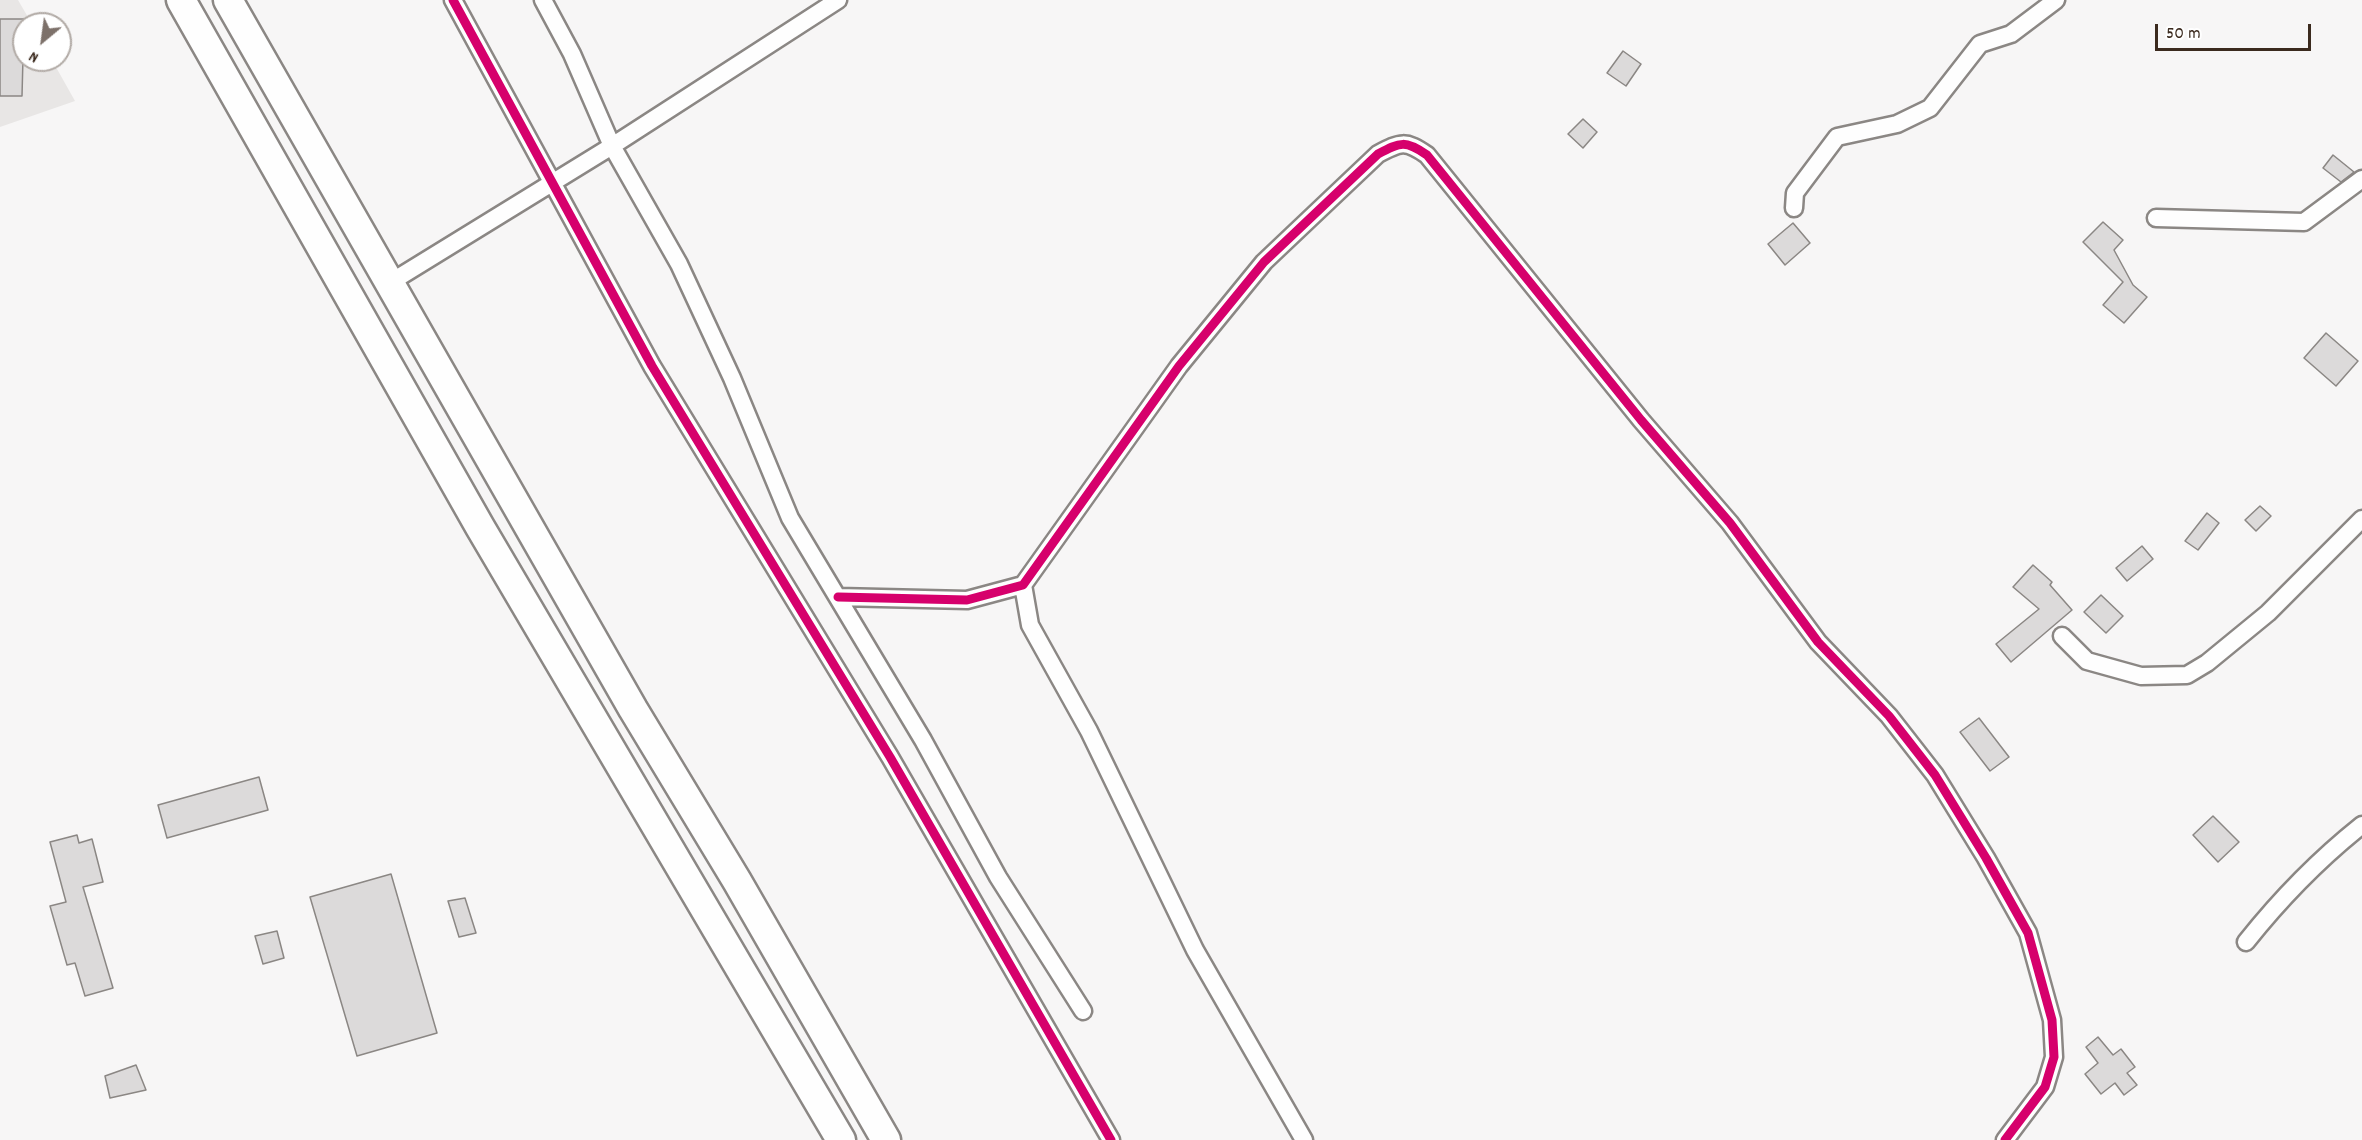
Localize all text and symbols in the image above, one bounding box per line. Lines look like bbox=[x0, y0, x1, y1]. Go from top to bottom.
north arrow bbox=[12, 12, 72, 72]
scale bar bbox=[2158, 12, 2314, 50]
text: 50 m bbox=[2166, 22, 2201, 47]
text: N bbox=[25, 44, 43, 68]

